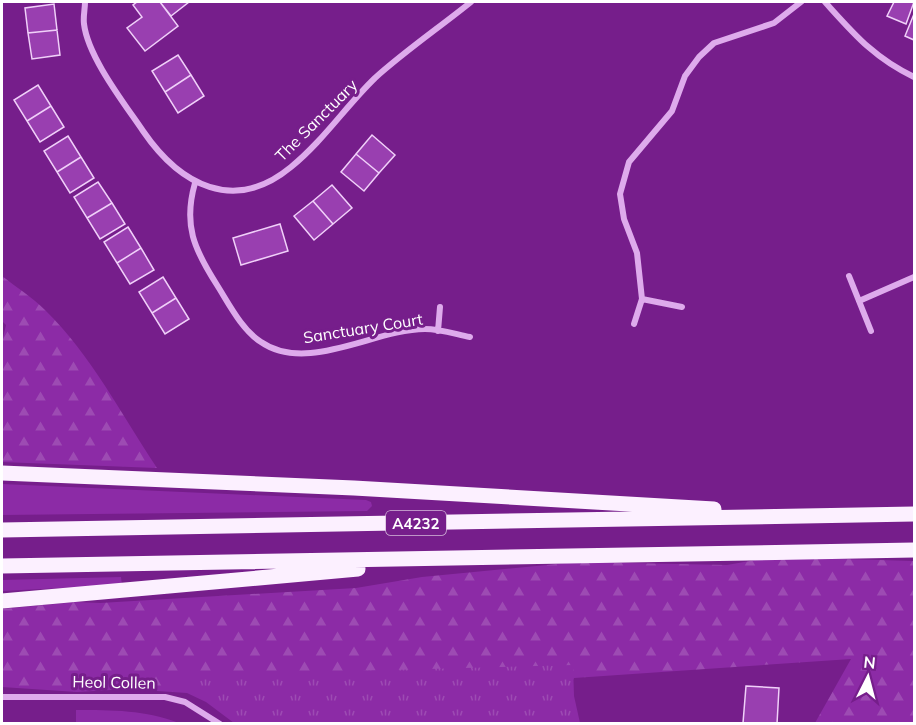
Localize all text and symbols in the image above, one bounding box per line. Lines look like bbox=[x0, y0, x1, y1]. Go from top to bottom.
street label: The Sanctuary bbox=[271, 74, 362, 165]
street label: Sanctuary Court bbox=[302, 309, 425, 347]
road number: A4232 bbox=[386, 511, 446, 535]
north arrow bbox=[838, 647, 898, 707]
text: N bbox=[863, 652, 877, 673]
street label: Heol Collen bbox=[72, 671, 156, 693]

